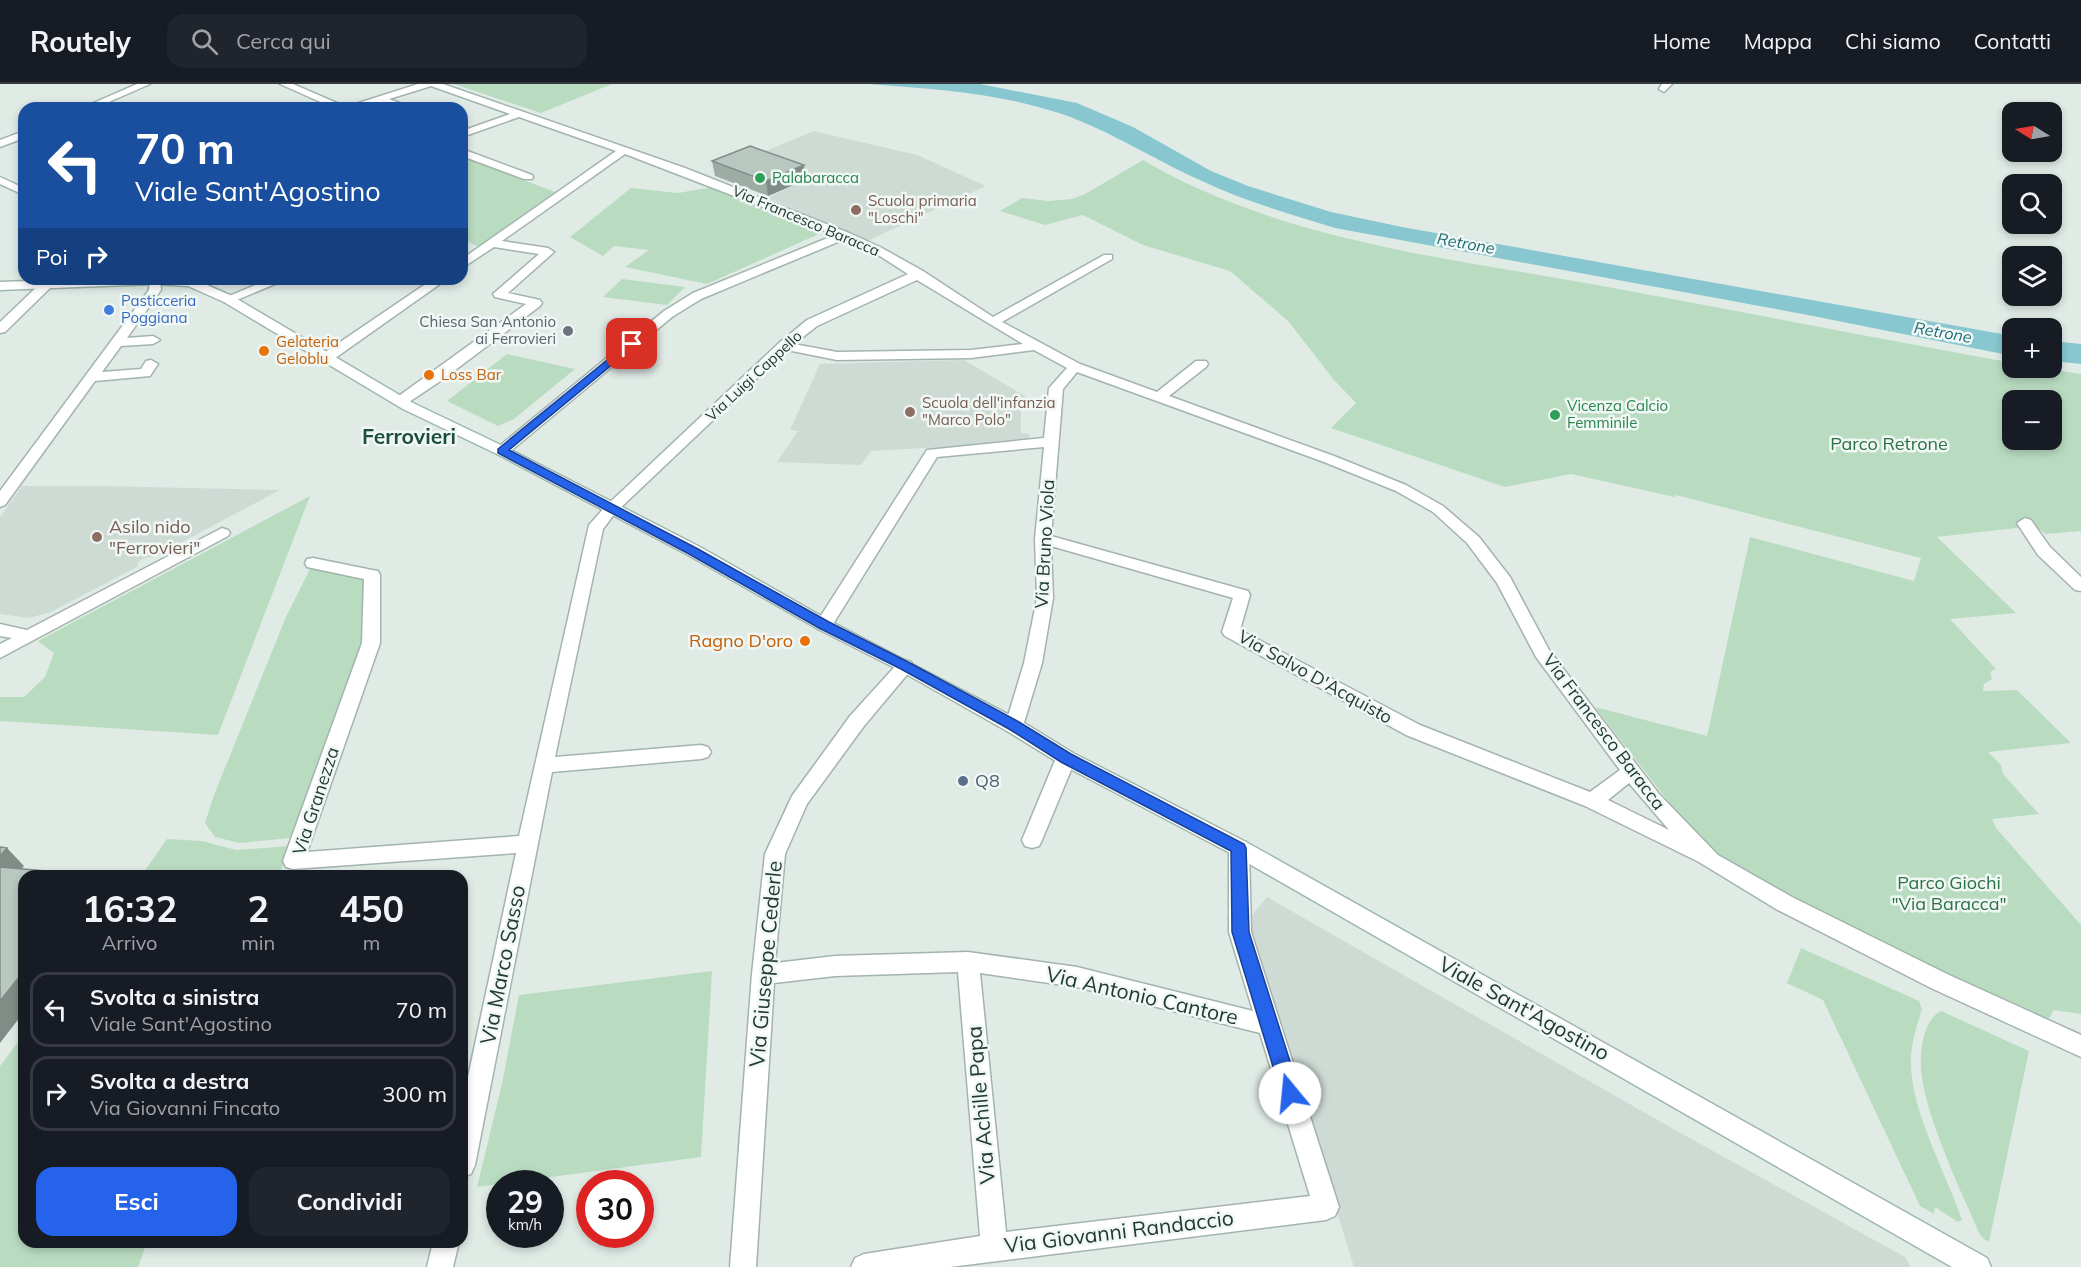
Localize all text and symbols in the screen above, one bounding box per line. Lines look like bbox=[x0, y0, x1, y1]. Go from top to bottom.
search box bbox=[167, 14, 587, 68]
text: Routely bbox=[30, 24, 131, 59]
icon: search bbox=[188, 25, 221, 58]
text: Cerca qui bbox=[236, 27, 331, 55]
text: Home bbox=[1653, 28, 1711, 54]
text: Mappa bbox=[1744, 28, 1812, 54]
text: Chi siamo bbox=[1845, 28, 1941, 54]
text: Contatti bbox=[1974, 28, 2051, 54]
north arrow bbox=[2002, 102, 2062, 162]
map controls bbox=[2002, 102, 2062, 450]
text: 70 m bbox=[135, 122, 235, 175]
icon: left bbox=[36, 126, 114, 204]
place label: Palabaracca bbox=[772, 168, 859, 187]
marker: Palabaracca bbox=[753, 171, 767, 185]
text: Viale Sant'Agostino bbox=[135, 174, 381, 208]
button: search bbox=[2002, 174, 2062, 234]
street label: Via Francesco Baracca bbox=[730, 181, 883, 260]
place label: Scuola primaria "Loschi" bbox=[868, 191, 977, 227]
marker: Scuola primaria "Loschi" bbox=[849, 203, 863, 217]
water label: Retrone bbox=[1436, 228, 1497, 258]
icon: right bbox=[80, 240, 113, 273]
text: Poi bbox=[36, 243, 68, 271]
button: layers bbox=[2002, 246, 2062, 306]
place label: Pasticceria Poggiana bbox=[121, 291, 196, 327]
marker: Pasticceria Poggiana bbox=[102, 303, 116, 317]
place label: Chiesa San Antonio ai Ferrovieri bbox=[419, 312, 556, 348]
water label: Retrone bbox=[1913, 317, 1974, 347]
pin bbox=[606, 318, 657, 369]
button: + bbox=[2002, 318, 2062, 378]
marker: Chiesa San Antonio ai Ferrovieri bbox=[561, 324, 575, 338]
street label: Via Luigi Cappello bbox=[702, 326, 806, 425]
icon: arrive bbox=[615, 327, 648, 360]
place label: Gelateria Geloblu bbox=[276, 332, 339, 368]
marker: Gelateria Geloblu bbox=[257, 344, 271, 358]
place label: Loss Bar bbox=[441, 365, 502, 384]
marker: Loss Bar bbox=[422, 368, 436, 382]
button: − bbox=[2002, 390, 2062, 450]
place label: Scuola dell'infanzia "Marco Polo" bbox=[922, 393, 1056, 429]
place label: Vicenza Calcio Femminile bbox=[1567, 396, 1668, 432]
marker: Scuola dell'infanzia "Marco Polo" bbox=[903, 405, 917, 419]
marker: Vicenza Calcio Femminile bbox=[1548, 408, 1562, 422]
district label: Ferrovieri bbox=[362, 423, 456, 449]
park label: Parco Retrone bbox=[1830, 432, 1948, 455]
street label: Via Bruno Viola bbox=[1030, 479, 1059, 609]
place label: Asilo nido "Ferrovieri" bbox=[109, 515, 200, 559]
marker: Asilo nido "Ferrovieri" bbox=[90, 530, 104, 544]
street label: Via Salvo D'Acquisto bbox=[1234, 625, 1397, 729]
place label: Ragno D'oro bbox=[689, 629, 793, 652]
marker: Ragno D'oro bbox=[798, 634, 812, 648]
street label: Via Francesco Baracca bbox=[1538, 649, 1671, 814]
street label: Via Granezza bbox=[287, 744, 344, 858]
place label: Q8 bbox=[975, 769, 1000, 792]
marker: Q8 bbox=[956, 774, 970, 788]
street label: Via Giuseppe Cederle bbox=[743, 860, 787, 1068]
park label: Parco Giochi "Via Baracca" bbox=[1891, 871, 2007, 915]
street label: Via Marco Sasso bbox=[474, 883, 530, 1047]
text: 16:32 bbox=[82, 886, 177, 931]
text: 2 bbox=[247, 886, 269, 931]
text: 450 bbox=[339, 886, 404, 931]
text: Arrivo bbox=[102, 930, 158, 955]
text: min bbox=[241, 930, 275, 955]
text: m bbox=[363, 930, 380, 955]
street label: Viale Sant'Agostino bbox=[1435, 950, 1614, 1066]
street label: Via Antonio Cantore bbox=[1044, 960, 1241, 1030]
text: Svolta a sinistra bbox=[90, 983, 259, 1011]
icon: left bbox=[39, 993, 72, 1026]
text: 70 m bbox=[396, 996, 447, 1024]
text: Viale Sant'Agostino bbox=[90, 1011, 272, 1036]
street label: Via Achille Papa bbox=[960, 1025, 1000, 1185]
position arrow bbox=[1258, 1061, 1322, 1125]
text: Svolta a destra bbox=[90, 1067, 249, 1095]
icon: right bbox=[39, 1077, 72, 1110]
text: 300 m bbox=[382, 1080, 447, 1108]
text: Via Giovanni Fincato bbox=[90, 1095, 280, 1120]
button: Esci bbox=[36, 1167, 237, 1236]
button: Condividi bbox=[249, 1167, 450, 1236]
speed limit sign: 30 bbox=[576, 1170, 654, 1248]
text: 29 bbox=[507, 1183, 543, 1221]
street label: Via Giovanni Randaccio bbox=[1003, 1204, 1235, 1258]
text: km/h bbox=[508, 1215, 542, 1234]

